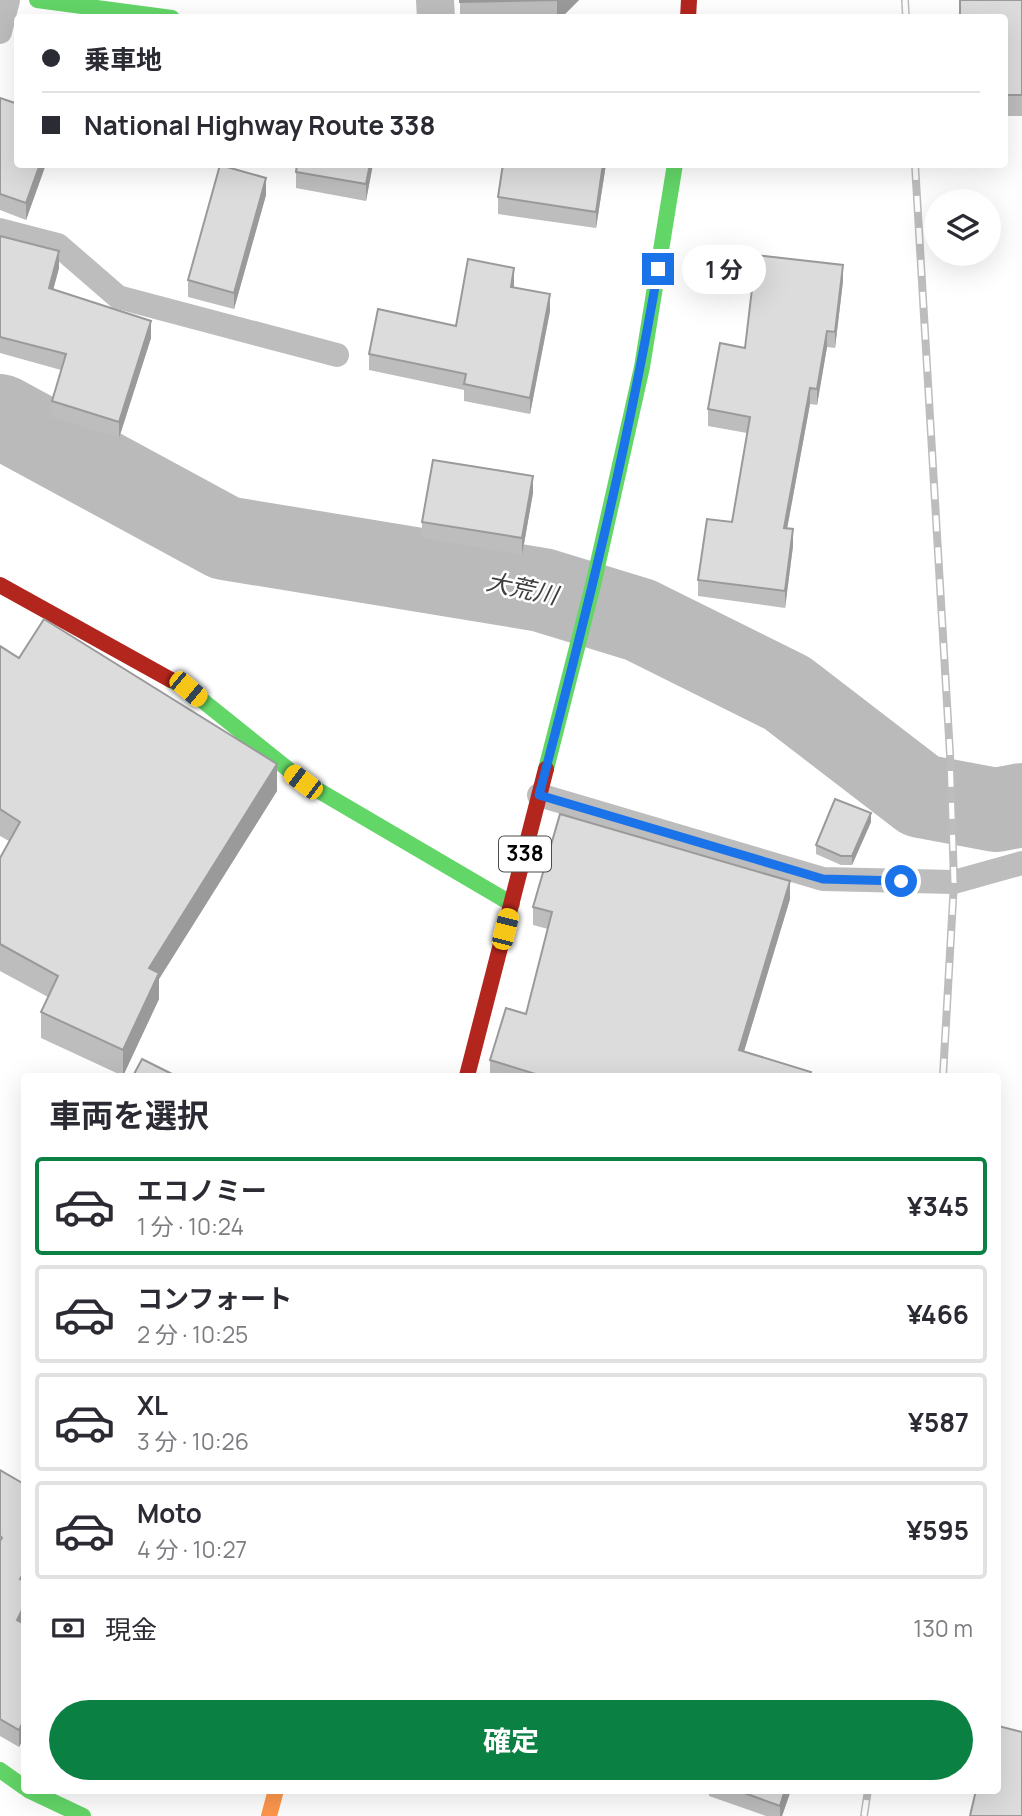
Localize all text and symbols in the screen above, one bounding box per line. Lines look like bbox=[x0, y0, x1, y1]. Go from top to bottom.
text: 乗車地 bbox=[84, 41, 162, 77]
text: National Highway Route 338 bbox=[84, 107, 435, 143]
map controls bbox=[924, 189, 1001, 266]
button: layers bbox=[924, 189, 1001, 266]
callout: 1 分 bbox=[682, 244, 766, 294]
route end bbox=[642, 253, 674, 285]
text: 1 分 bbox=[705, 253, 743, 285]
water label: 大荒川 bbox=[484, 564, 564, 612]
car bbox=[166, 667, 211, 711]
car bbox=[280, 761, 327, 803]
road number: 338 bbox=[499, 836, 551, 872]
route start bbox=[885, 865, 917, 897]
car bbox=[490, 906, 521, 952]
text: 車両を選択 bbox=[49, 1093, 209, 1137]
text: エコノミー bbox=[137, 1172, 267, 1208]
icon: car bbox=[53, 1175, 116, 1238]
text: ¥345 bbox=[907, 1188, 969, 1224]
text: 1 分 · 10:24 bbox=[137, 1210, 244, 1242]
text: コンフォート bbox=[137, 1280, 292, 1316]
icon: car bbox=[53, 1283, 116, 1346]
text: ¥466 bbox=[907, 1296, 969, 1332]
text: 2 分 · 10:25 bbox=[137, 1318, 248, 1350]
text: XL bbox=[137, 1387, 168, 1423]
icon: car bbox=[53, 1391, 116, 1454]
text: ¥587 bbox=[908, 1404, 969, 1440]
text: 3 分 · 10:26 bbox=[137, 1425, 249, 1457]
text: Moto bbox=[137, 1495, 202, 1531]
icon: car bbox=[53, 1499, 116, 1562]
text: ¥595 bbox=[906, 1512, 969, 1548]
text: 4 分 · 10:27 bbox=[137, 1533, 247, 1565]
icon: cash bbox=[49, 1609, 87, 1647]
text: 現金 bbox=[105, 1611, 157, 1647]
text: 130 m bbox=[913, 1612, 973, 1644]
button: 確定 bbox=[49, 1700, 973, 1780]

